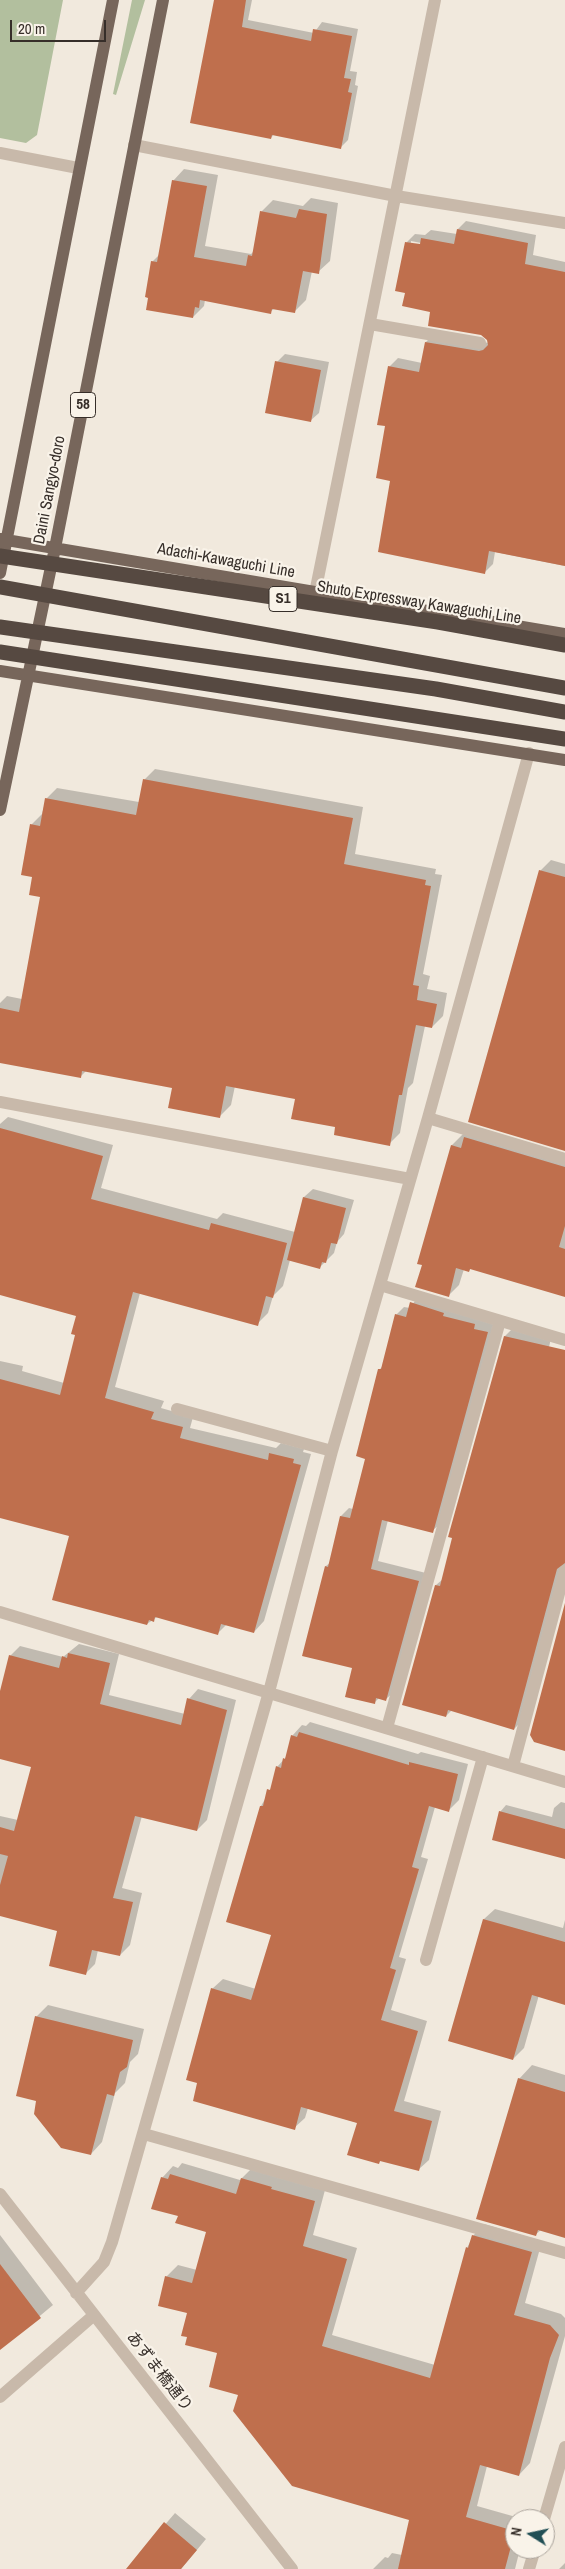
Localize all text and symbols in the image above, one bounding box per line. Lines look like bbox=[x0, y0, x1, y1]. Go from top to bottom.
scale bar bbox=[12, 10, 109, 42]
text: 20 m bbox=[18, 18, 45, 39]
road number: 58 bbox=[70, 392, 96, 418]
street label: Daini Sangyo-doro bbox=[30, 434, 70, 546]
street label: Adachi-Kawaguchi Line bbox=[156, 539, 296, 583]
street label: Shuto Expressway Kawaguchi Line bbox=[316, 577, 522, 629]
road number: S1 bbox=[269, 586, 297, 612]
street label: あずま橋通り bbox=[122, 2328, 196, 2416]
north arrow bbox=[505, 2509, 555, 2559]
text: N bbox=[507, 2526, 526, 2537]

